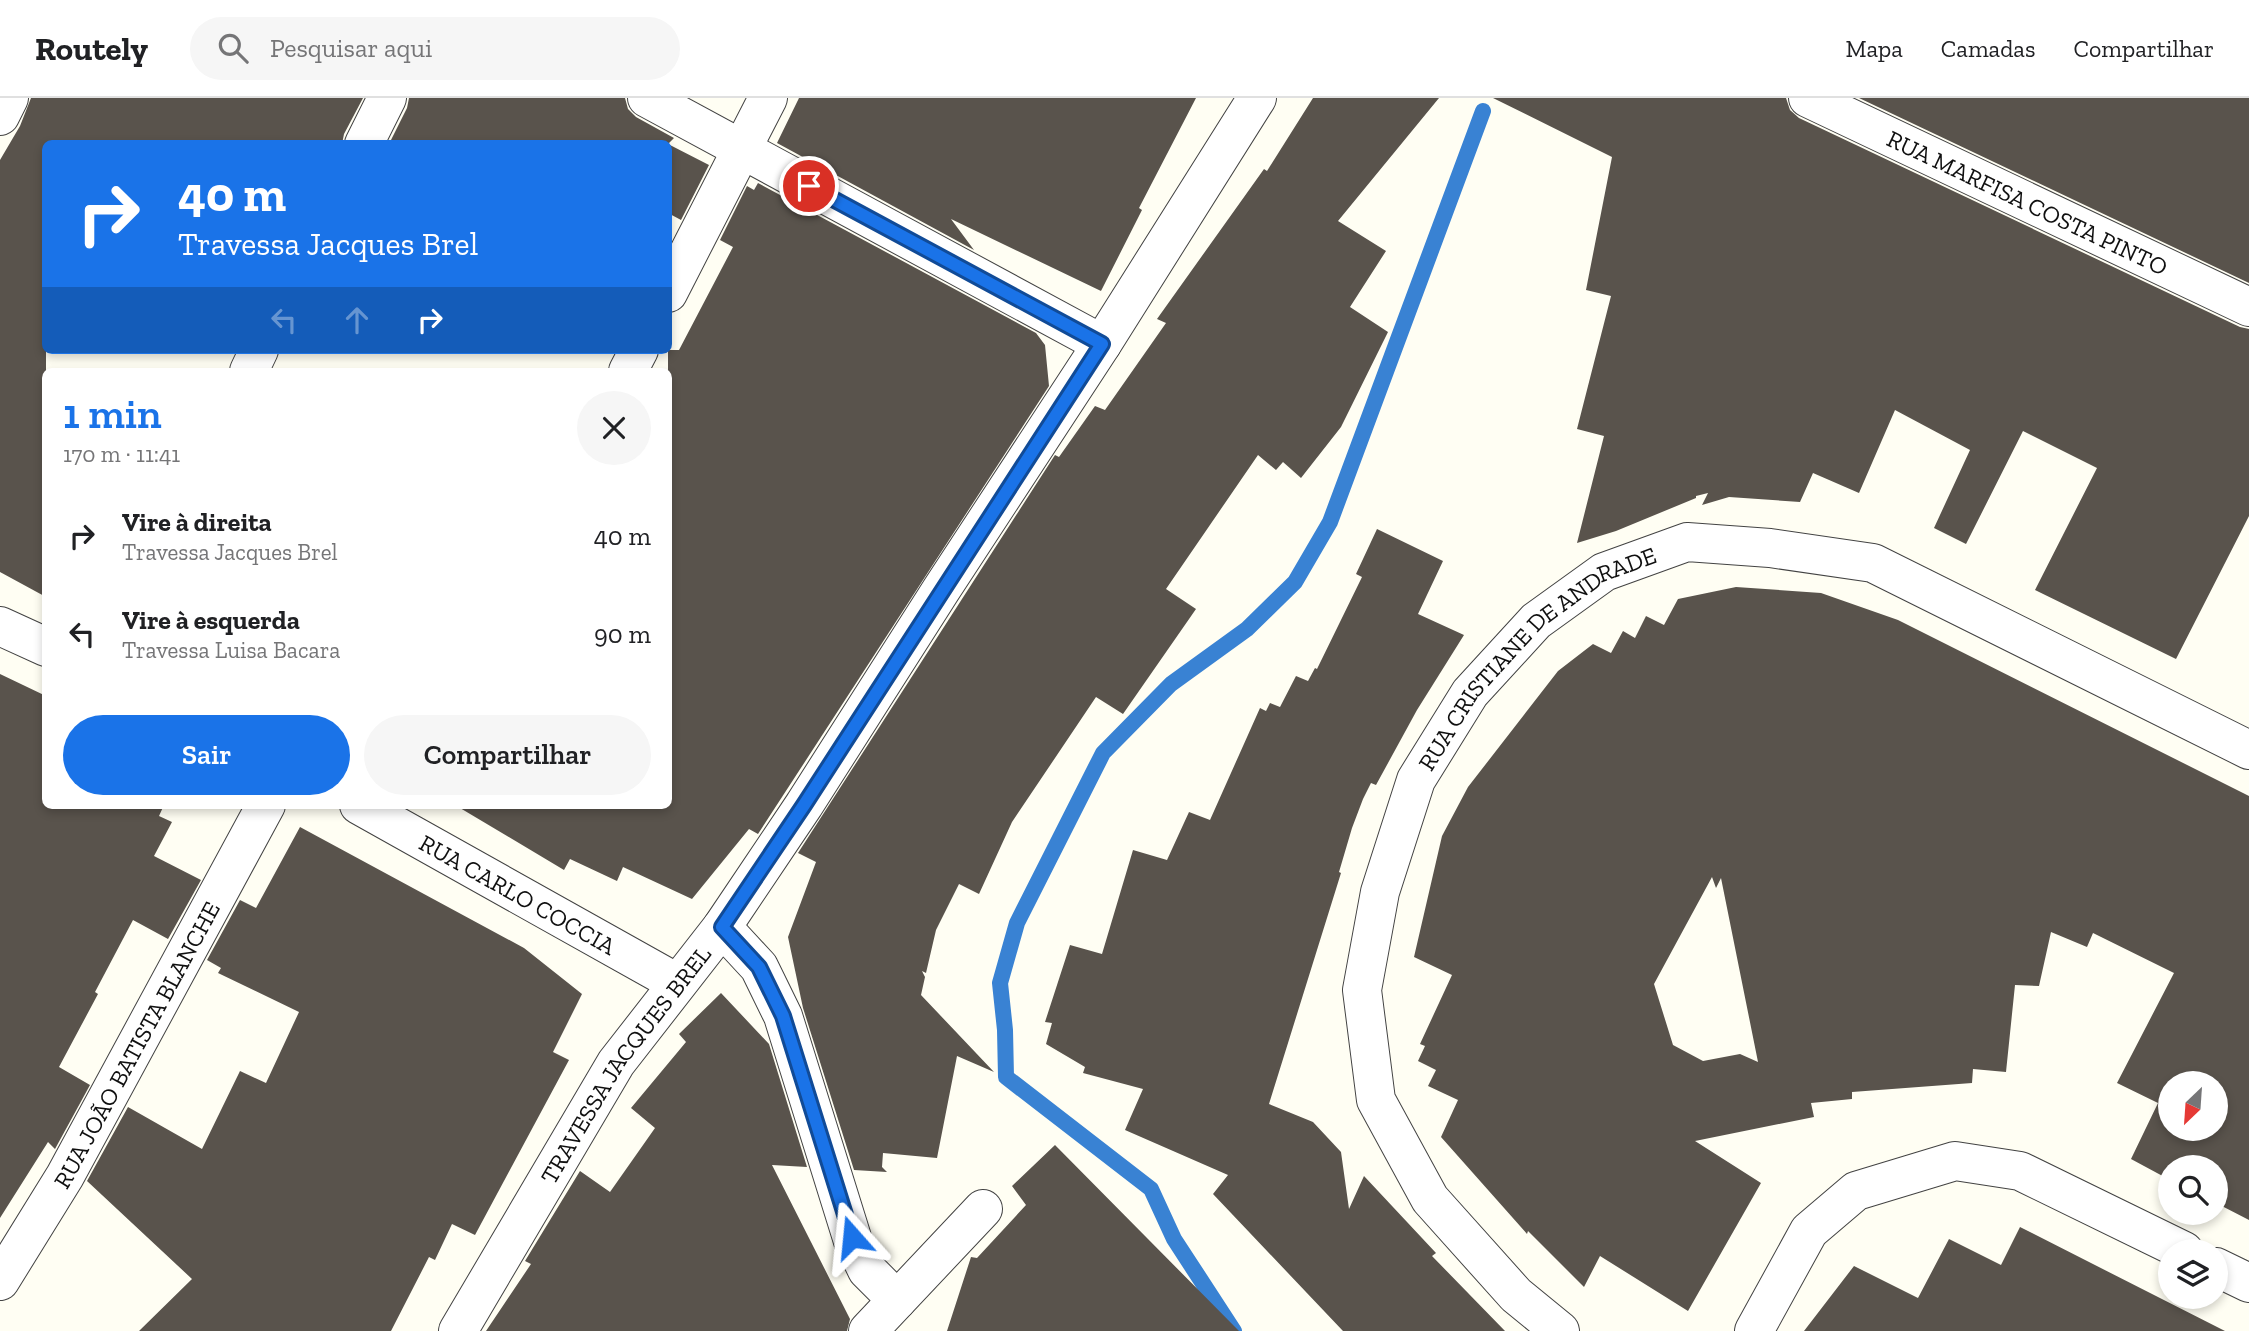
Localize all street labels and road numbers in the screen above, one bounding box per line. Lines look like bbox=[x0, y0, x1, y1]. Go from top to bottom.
street label: RUA MARFISA COSTA PINTO bbox=[1883, 123, 2173, 281]
street label: RUA CRISTIANE DE ANDRADE bbox=[1411, 540, 1660, 775]
street label: RUA CARLO COCCIA bbox=[415, 827, 621, 961]
street label: RUA JOÃO BATISTA BLANCHE bbox=[47, 896, 226, 1193]
street label: TRAVESSA JACQUES BREL bbox=[534, 940, 717, 1189]

